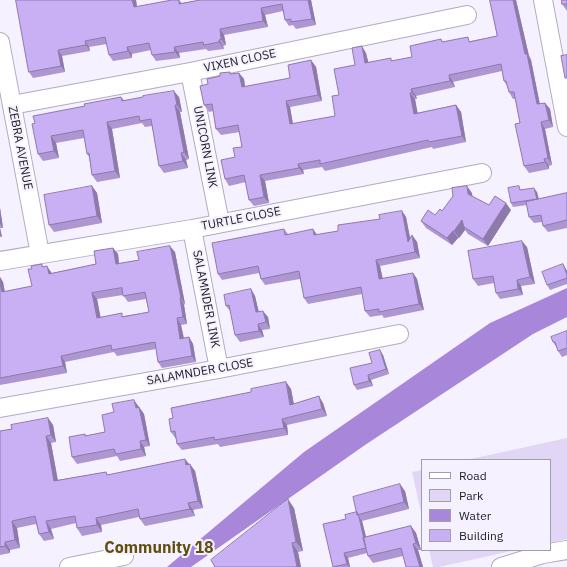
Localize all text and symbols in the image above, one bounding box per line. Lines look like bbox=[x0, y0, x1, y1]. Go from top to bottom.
street label: VIXEN CLOSE bbox=[203, 46, 277, 76]
street label: ZEBRA AVENUE bbox=[5, 105, 35, 191]
street label: UNICORN LINK bbox=[190, 105, 220, 189]
street label: TURTLE CLOSE bbox=[200, 204, 282, 234]
street label: SALAMNDER LINK bbox=[189, 249, 223, 349]
street label: SALAMNDER CLOSE bbox=[146, 356, 254, 388]
legend bbox=[421, 459, 551, 551]
text: Road bbox=[459, 468, 487, 483]
text: Park bbox=[459, 488, 483, 503]
text: Water bbox=[459, 508, 491, 523]
text: Building bbox=[459, 528, 503, 543]
district label: Community 18 bbox=[104, 538, 214, 558]

